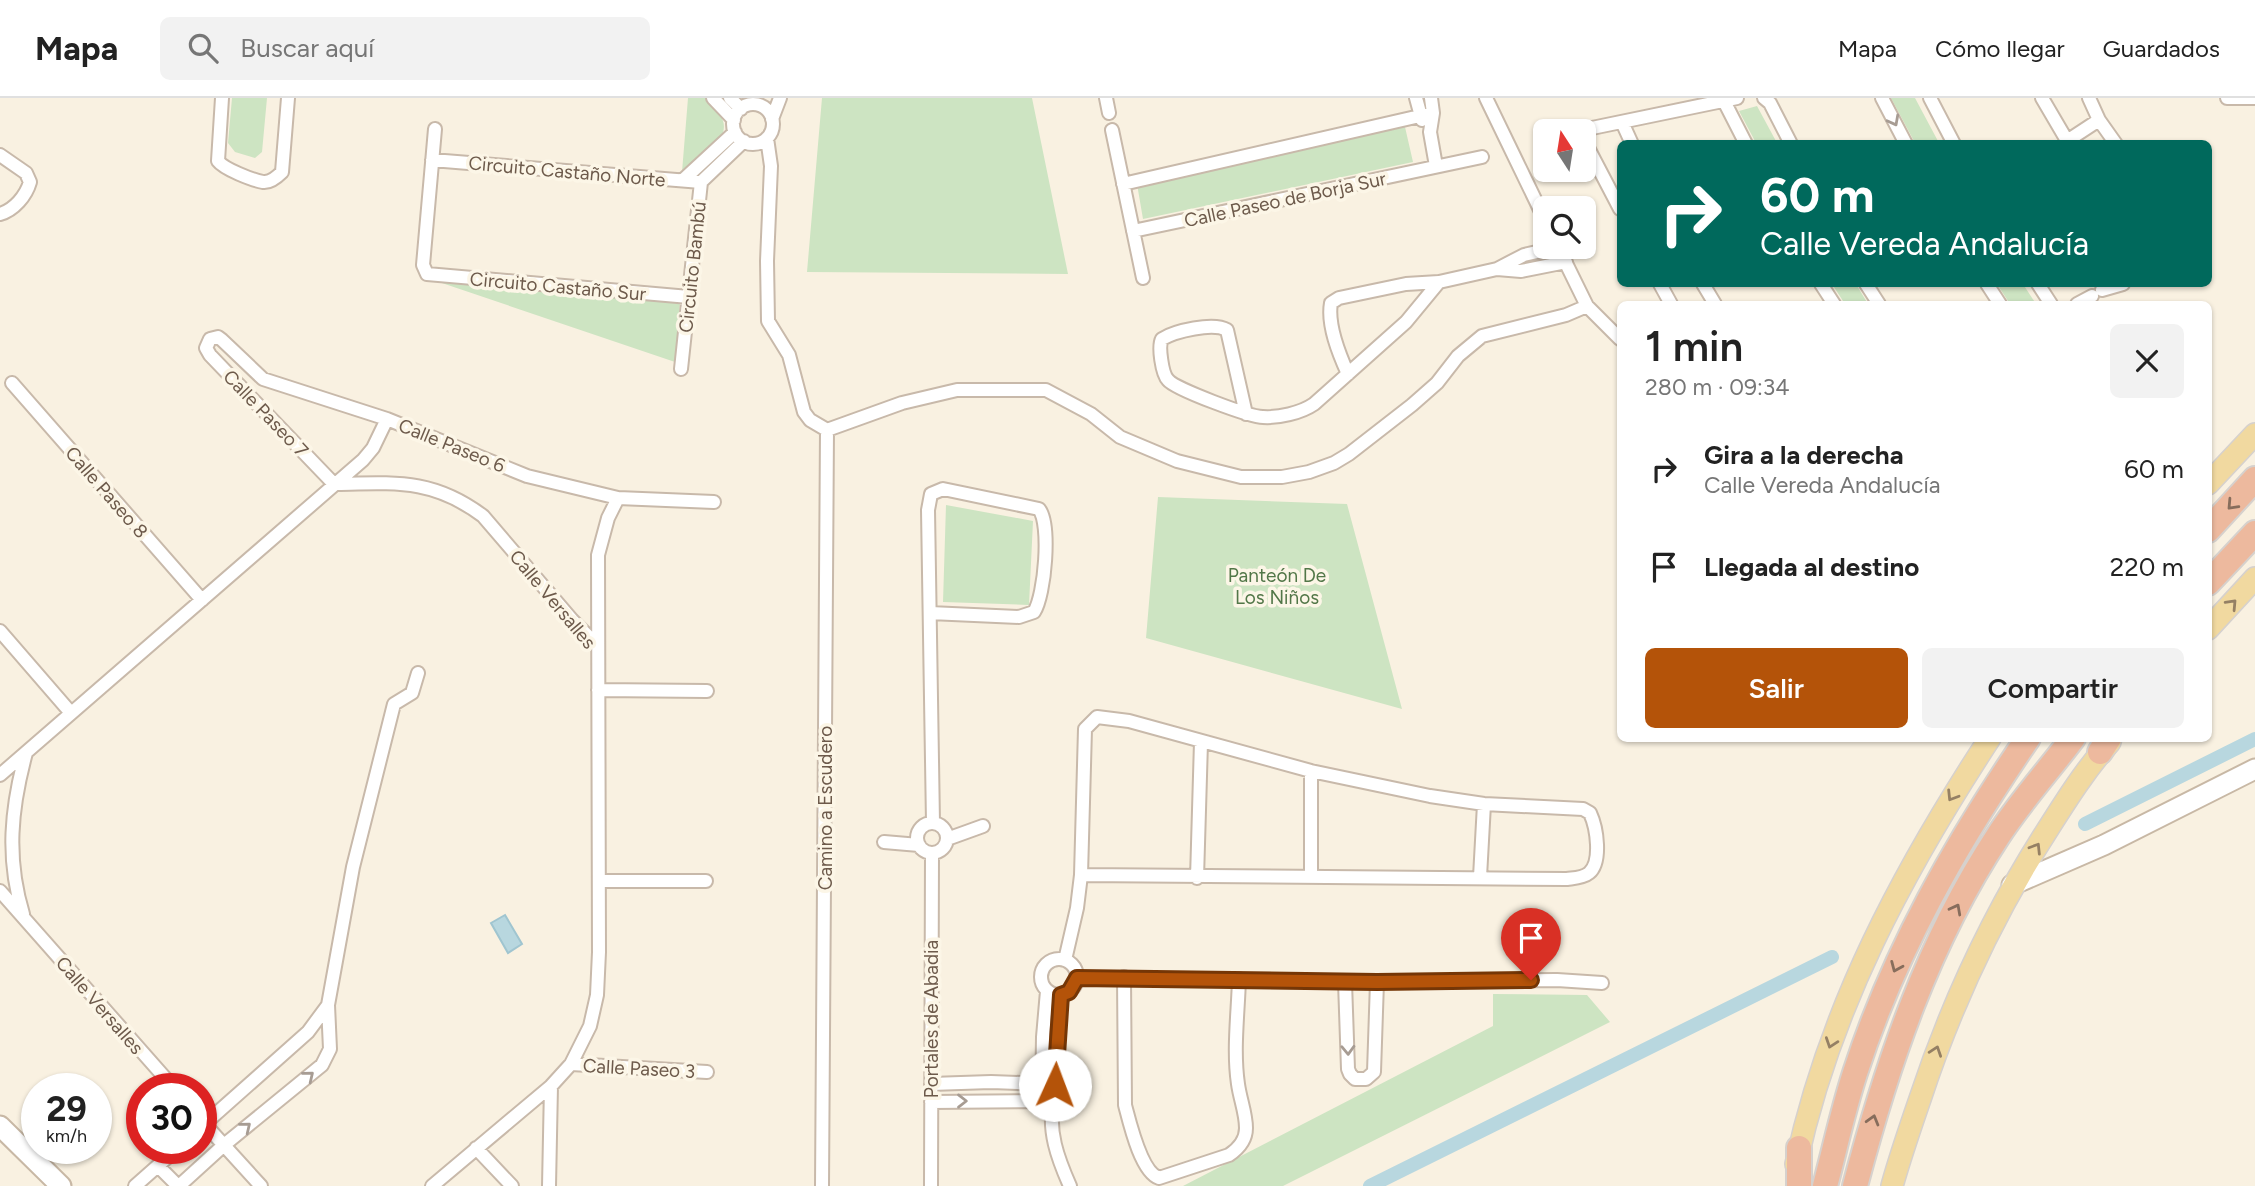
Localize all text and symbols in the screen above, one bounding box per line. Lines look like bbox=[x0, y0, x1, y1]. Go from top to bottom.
search box bbox=[160, 17, 650, 80]
text: Mapa bbox=[35, 29, 118, 68]
icon: search bbox=[184, 29, 222, 67]
text: Buscar aquí bbox=[240, 32, 374, 64]
text: Mapa bbox=[1838, 34, 1897, 63]
text: Cómo llegar bbox=[1935, 34, 2065, 63]
text: Guardados bbox=[2103, 34, 2220, 63]
one-way arrow bbox=[1886, 114, 1899, 126]
north arrow bbox=[1533, 119, 1596, 182]
map controls bbox=[1533, 119, 1596, 259]
street label: Circuito Castaño Norte bbox=[467, 151, 666, 192]
text: 60 m bbox=[1760, 165, 1875, 224]
street label: Calle Paseo de Borja Sur bbox=[1182, 167, 1389, 232]
icon: right bbox=[1645, 168, 1736, 259]
button: search bbox=[1533, 196, 1596, 259]
street label: Circuito Bambú bbox=[674, 200, 711, 334]
text: Calle Vereda Andalucía bbox=[1760, 225, 2089, 263]
street label: Circuito Castaño Sur bbox=[469, 267, 648, 306]
text: 1 min bbox=[1645, 321, 1743, 372]
button: close bbox=[2110, 324, 2184, 398]
street label: Calle Paseo 7 bbox=[218, 365, 313, 462]
text: 280 m · 09:34 bbox=[1645, 373, 1790, 401]
street label: Calle Paseo 6 bbox=[395, 414, 509, 477]
text: Gira a la derecha bbox=[1704, 439, 1904, 471]
street label: Calle Paseo 8 bbox=[61, 442, 153, 543]
icon: right bbox=[1645, 450, 1683, 488]
text: 60 m bbox=[2124, 453, 2184, 485]
text: Calle Vereda Andalucía bbox=[1704, 471, 1941, 499]
one-way arrow bbox=[2227, 497, 2240, 510]
street label: Calle Versalles bbox=[505, 545, 601, 654]
icon: arrive bbox=[1645, 548, 1683, 586]
text: Llegada al destino bbox=[1704, 551, 1919, 583]
text: 220 m bbox=[2110, 551, 2184, 583]
park label: Panteón De Los Niños bbox=[1228, 564, 1326, 609]
one-way arrow bbox=[2223, 599, 2236, 612]
button: Salir bbox=[1645, 648, 1908, 728]
button: Compartir bbox=[1922, 648, 2184, 728]
street label: Camino a Escudero bbox=[814, 726, 837, 890]
one-way arrow bbox=[1948, 788, 1961, 801]
one-way arrow bbox=[2028, 842, 2041, 855]
one-way arrow bbox=[1948, 904, 1962, 916]
pin bbox=[1501, 908, 1561, 980]
icon: arrive bbox=[1512, 919, 1550, 957]
street label: Portales de Abadia bbox=[920, 940, 943, 1098]
street label: Calle Versalles bbox=[51, 952, 148, 1059]
one-way arrow bbox=[1890, 960, 1904, 972]
one-way arrow bbox=[1825, 1037, 1839, 1049]
one-way arrow bbox=[1340, 1045, 1355, 1056]
one-way arrow bbox=[1928, 1046, 1942, 1058]
position arrow bbox=[1018, 1048, 1092, 1122]
street label: Calle Paseo 3 bbox=[582, 1054, 696, 1083]
one-way arrow bbox=[300, 1072, 313, 1084]
speed limit sign: 30 bbox=[126, 1073, 217, 1164]
text: 29 bbox=[46, 1088, 87, 1130]
one-way arrow bbox=[957, 1093, 968, 1109]
one-way arrow bbox=[1864, 1114, 1879, 1126]
one-way arrow bbox=[239, 1122, 251, 1135]
text: km/h bbox=[46, 1125, 87, 1147]

